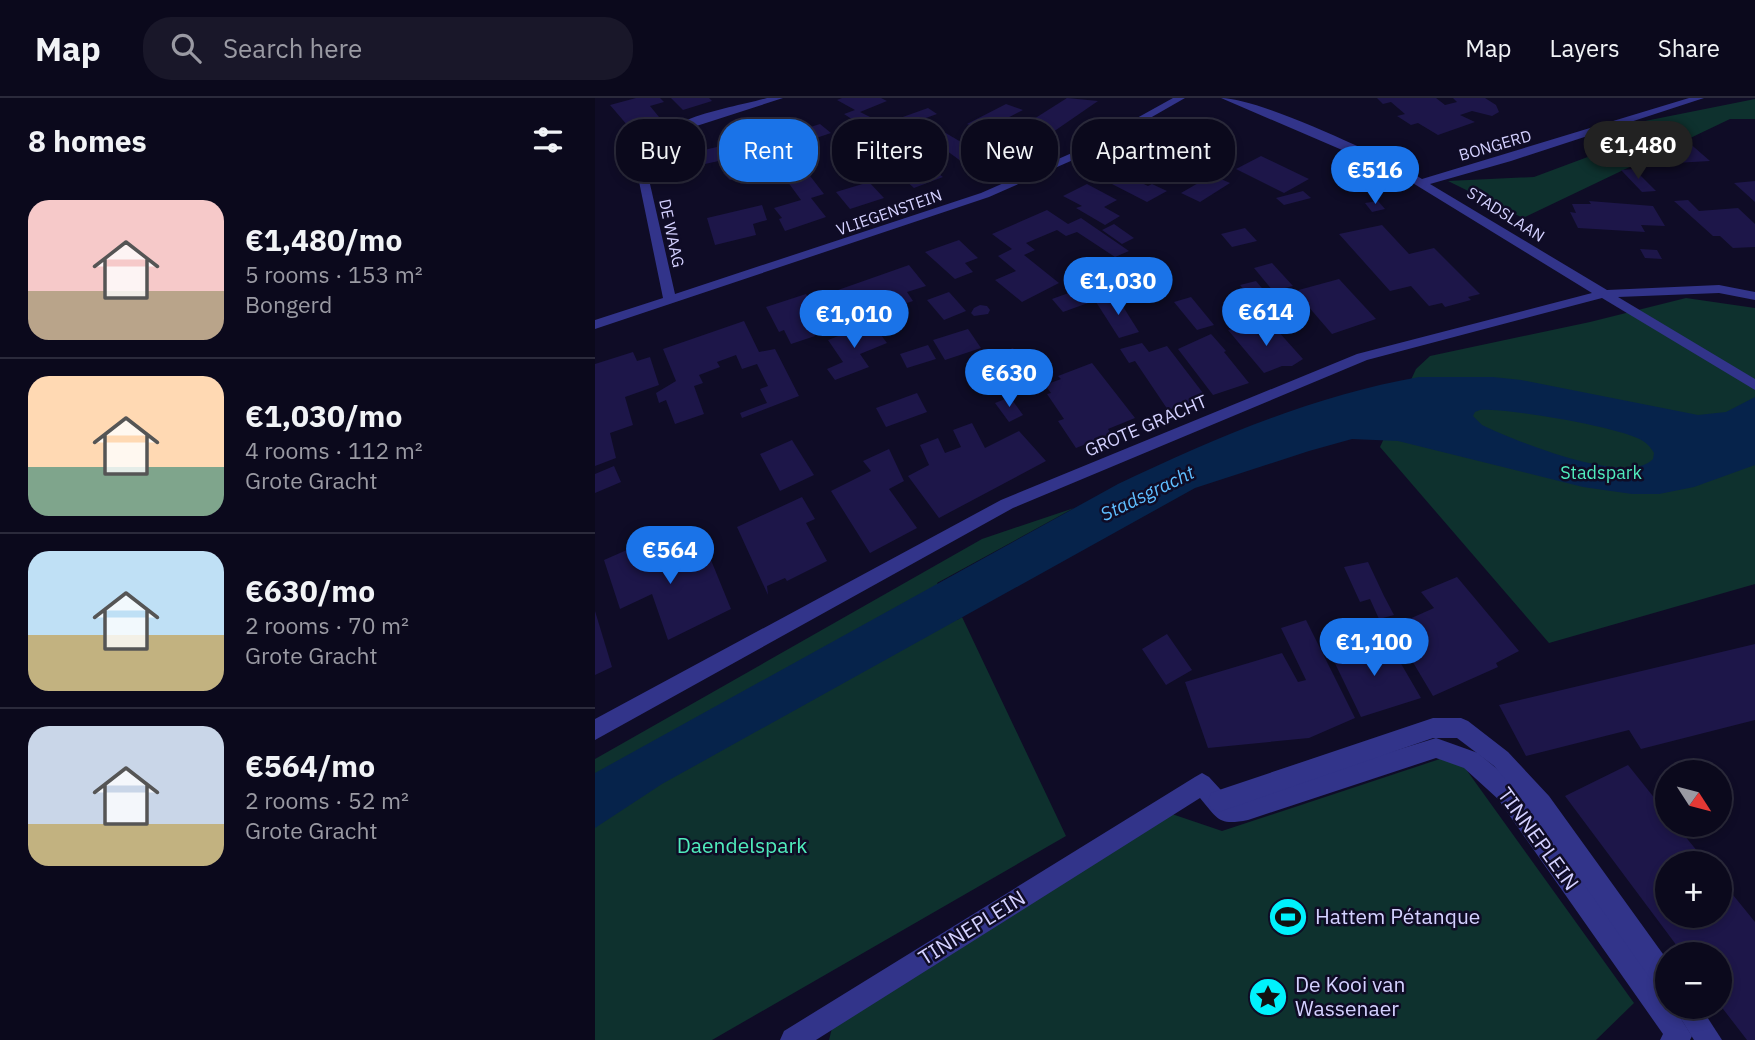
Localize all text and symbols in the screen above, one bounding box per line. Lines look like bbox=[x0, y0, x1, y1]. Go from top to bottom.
search box bbox=[143, 17, 633, 80]
text: Map bbox=[35, 27, 101, 70]
icon: search bbox=[167, 29, 205, 67]
text: Search here bbox=[223, 31, 362, 65]
text: Map bbox=[1465, 32, 1512, 64]
text: Layers bbox=[1550, 32, 1620, 64]
text: Share bbox=[1658, 32, 1720, 64]
chip: Buy bbox=[616, 119, 705, 182]
chip: Rent bbox=[719, 119, 818, 182]
chip: Filters bbox=[832, 119, 947, 182]
chip: New bbox=[961, 119, 1058, 182]
chip: Apartment bbox=[1072, 119, 1235, 182]
text: 8 homes bbox=[28, 121, 147, 160]
icon: filters bbox=[529, 121, 567, 159]
pin: €1,480 bbox=[1581, 122, 1695, 181]
street label: BONGERD bbox=[1456, 125, 1534, 165]
text: €1,480 bbox=[1600, 129, 1676, 159]
pin: €516 bbox=[1334, 146, 1416, 206]
text: €516 bbox=[1347, 154, 1403, 184]
street label: STADSLAAN bbox=[1463, 182, 1549, 246]
street label: VLIEGENSTEIN bbox=[833, 185, 945, 239]
street label: DE WAAG bbox=[655, 197, 689, 269]
text: €1,480/mo bbox=[245, 220, 402, 259]
icon: home bbox=[84, 228, 168, 312]
pin: €1,030 bbox=[1061, 258, 1175, 317]
text: 5 rooms · 153 m² bbox=[245, 259, 423, 289]
text: €1,030 bbox=[1080, 265, 1156, 295]
pin: €614 bbox=[1225, 288, 1307, 348]
text: Bongerd bbox=[245, 289, 332, 319]
pin: €1,010 bbox=[797, 290, 911, 350]
text: €614 bbox=[1238, 296, 1294, 326]
text: €1,010 bbox=[816, 298, 892, 328]
pin: €630 bbox=[968, 350, 1050, 409]
text: €630 bbox=[981, 357, 1037, 387]
street label: GROTE GRACHT bbox=[1081, 389, 1210, 462]
text: €1,030/mo bbox=[245, 396, 402, 435]
icon: home bbox=[84, 404, 168, 488]
text: 4 rooms · 112 m² bbox=[245, 435, 423, 465]
water label: Stadsgracht bbox=[1096, 460, 1199, 526]
park label: Stadspark bbox=[1560, 461, 1642, 484]
text: Grote Gracht bbox=[245, 465, 378, 495]
pin: €564 bbox=[629, 526, 711, 586]
text: €564 bbox=[642, 534, 698, 564]
text: €630/mo bbox=[245, 571, 375, 610]
icon: home bbox=[84, 579, 168, 663]
text: 2 rooms · 70 m² bbox=[245, 610, 409, 640]
pin: €1,100 bbox=[1317, 618, 1431, 678]
text: €1,100 bbox=[1336, 626, 1412, 656]
text: Grote Gracht bbox=[245, 640, 378, 670]
text: €564/mo bbox=[245, 746, 375, 785]
icon: home bbox=[84, 754, 168, 838]
north arrow bbox=[1655, 760, 1733, 836]
map controls bbox=[1655, 760, 1732, 1019]
street label: TINNEPLEIN bbox=[1492, 781, 1586, 896]
text: 2 rooms · 52 m² bbox=[245, 785, 409, 815]
text: Grote Gracht bbox=[245, 815, 378, 845]
park label: Daendelspark bbox=[677, 831, 807, 859]
button: + bbox=[1655, 851, 1732, 928]
street label: TINNEPLEIN bbox=[913, 883, 1030, 971]
sports icon: Hattem Pétanque bbox=[1267, 896, 1309, 938]
place label: Hattem Pétanque bbox=[1315, 902, 1480, 930]
button: − bbox=[1655, 942, 1732, 1019]
place label: De Kooi van Wassenaer bbox=[1295, 970, 1405, 1022]
place icon: De Kooi van Wassenaer bbox=[1247, 976, 1289, 1018]

